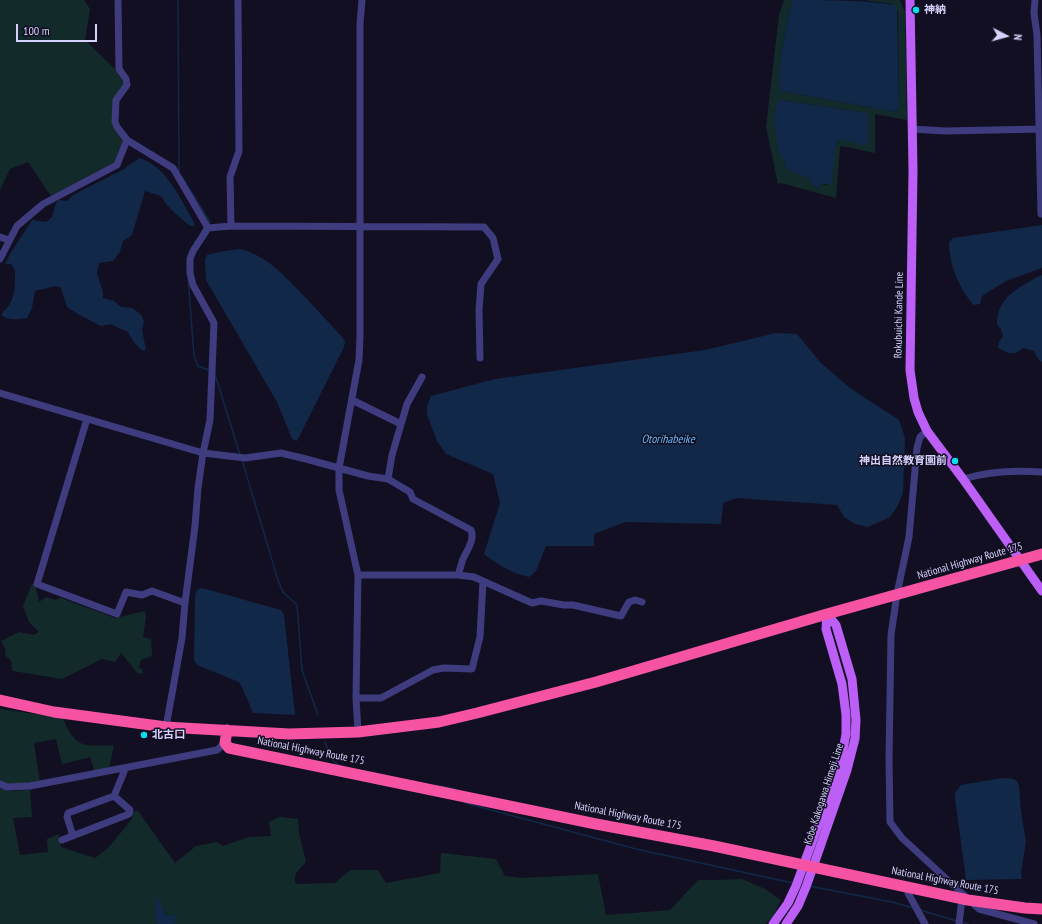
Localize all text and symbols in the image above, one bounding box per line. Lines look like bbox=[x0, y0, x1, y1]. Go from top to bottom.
place label: 神納 bbox=[924, 3, 946, 17]
marker: 神納 bbox=[911, 5, 921, 15]
scale bar bbox=[18, 16, 99, 42]
north arrow bbox=[986, 16, 1026, 56]
text: 100 m bbox=[23, 23, 50, 38]
text: N bbox=[1011, 34, 1025, 41]
street label: Rokubuichi Kande Line bbox=[892, 272, 906, 358]
water label: Otorihabeike bbox=[641, 433, 695, 447]
place label: 神出自然教育園前 bbox=[859, 454, 947, 468]
marker: 神出自然教育園前 bbox=[950, 456, 960, 466]
street label: National Highway Route 175 bbox=[916, 540, 1024, 582]
place label: 北古口 bbox=[152, 728, 185, 742]
marker: 北古口 bbox=[139, 730, 149, 740]
street label: National Highway Route 175 bbox=[256, 734, 366, 768]
street label: Kobe Kakogawa Himeji Line bbox=[801, 742, 847, 846]
street label: National Highway Route 175 bbox=[573, 799, 683, 833]
street label: National Highway Route 175 bbox=[890, 864, 1000, 898]

